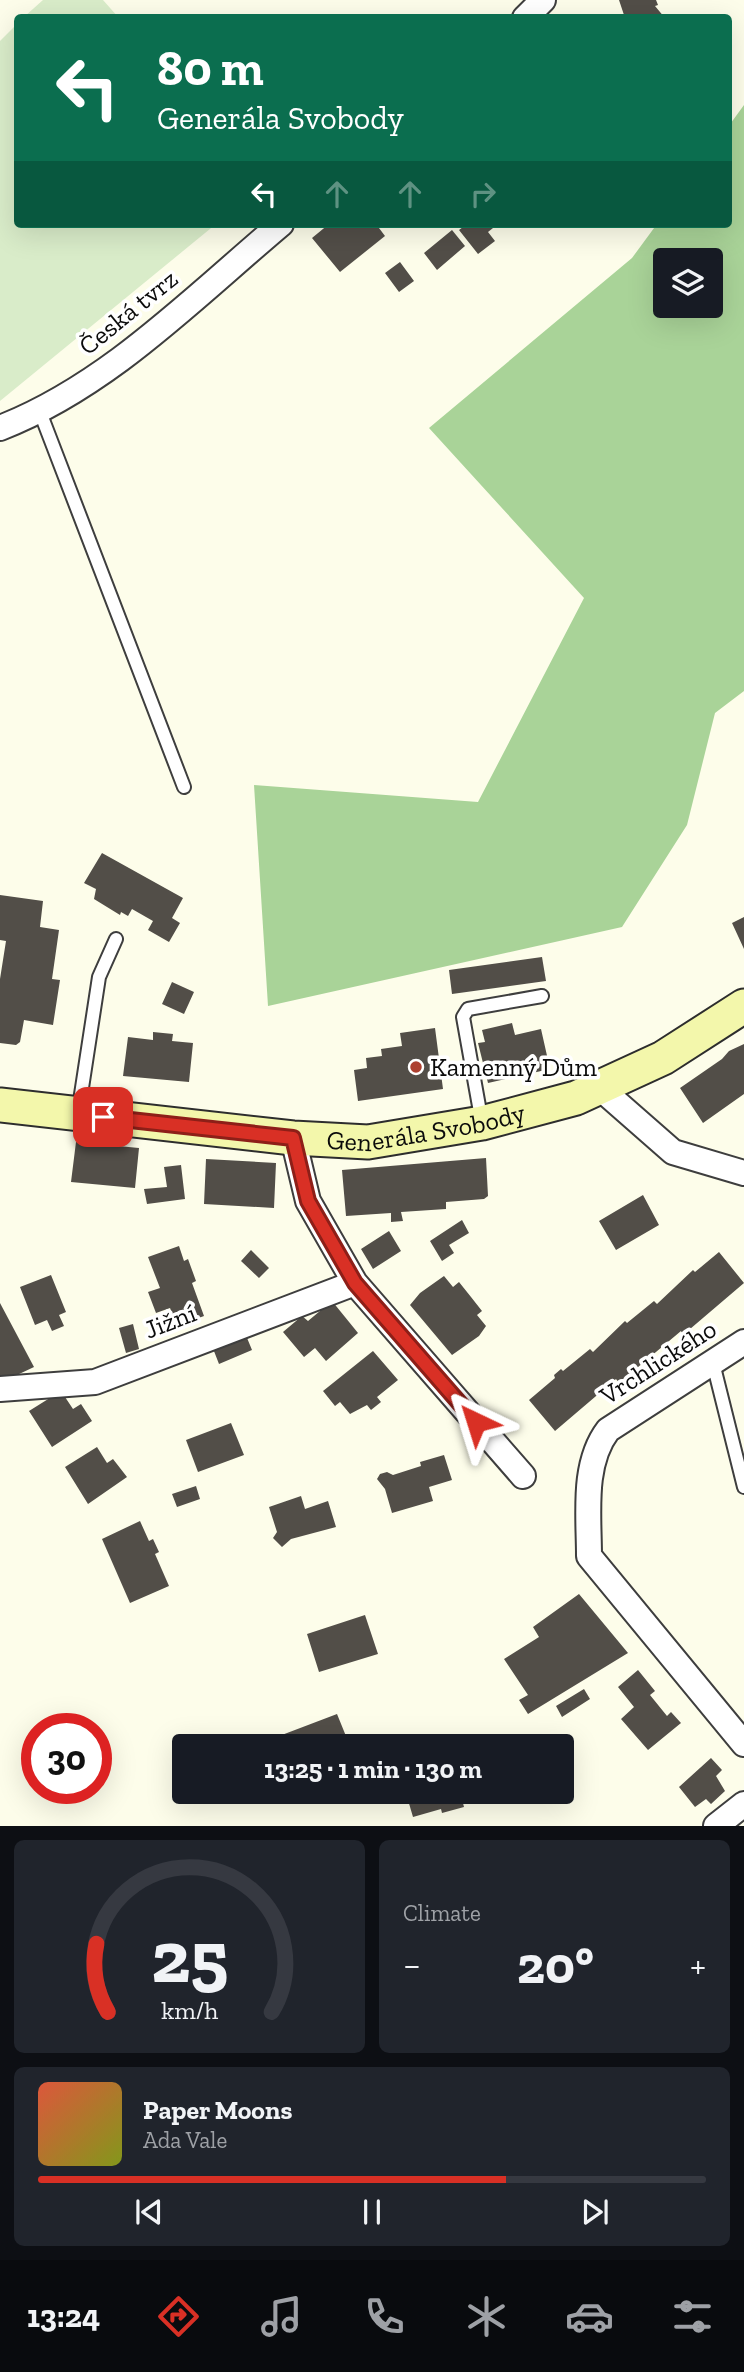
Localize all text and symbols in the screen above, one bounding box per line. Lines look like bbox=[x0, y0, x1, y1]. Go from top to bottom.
text: 80 m bbox=[157, 39, 264, 98]
icon: left bbox=[42, 42, 133, 133]
text: Generála Svobody bbox=[157, 99, 404, 137]
icon: left bbox=[245, 175, 283, 213]
icon: ahead bbox=[318, 175, 356, 213]
icon: ahead bbox=[391, 175, 429, 213]
icon: right bbox=[464, 175, 502, 213]
map controls bbox=[653, 248, 723, 318]
button: layers bbox=[653, 248, 723, 318]
street label: Česká tvrz bbox=[72, 262, 184, 362]
place label: Kamenný Dům bbox=[430, 1051, 598, 1083]
marker: Kamenný Dům bbox=[408, 1059, 424, 1075]
pin bbox=[73, 1087, 133, 1147]
street label: Generála Svobody bbox=[326, 1096, 529, 1158]
icon: arrive bbox=[84, 1098, 122, 1136]
street label: Jižní bbox=[140, 1297, 200, 1345]
street label: Vrchlického bbox=[593, 1312, 722, 1412]
position arrow bbox=[439, 1385, 513, 1459]
speed limit sign: 30 bbox=[21, 1713, 112, 1804]
text: 13:25 · 1 min · 130 m bbox=[264, 1753, 482, 1785]
text: Climate bbox=[403, 1899, 481, 1927]
text: 25 bbox=[151, 1914, 228, 2002]
text: 20° bbox=[517, 1934, 594, 1996]
text: − bbox=[403, 1942, 421, 1988]
text: + bbox=[690, 1942, 706, 1988]
text: km/h bbox=[161, 1995, 218, 2025]
text: Paper Moons bbox=[143, 2094, 292, 2126]
text: Ada Vale bbox=[143, 2126, 227, 2154]
icon: previous bbox=[130, 2193, 168, 2231]
icon: pause bbox=[353, 2193, 391, 2231]
icon: next bbox=[576, 2193, 614, 2231]
icon: directions bbox=[154, 2292, 203, 2341]
icon: music bbox=[257, 2292, 306, 2341]
icon: phone bbox=[360, 2292, 409, 2341]
icon: climate bbox=[462, 2292, 511, 2341]
icon: car bbox=[565, 2292, 614, 2341]
icon: filters bbox=[668, 2292, 717, 2341]
text: 13:24 bbox=[27, 2297, 100, 2335]

